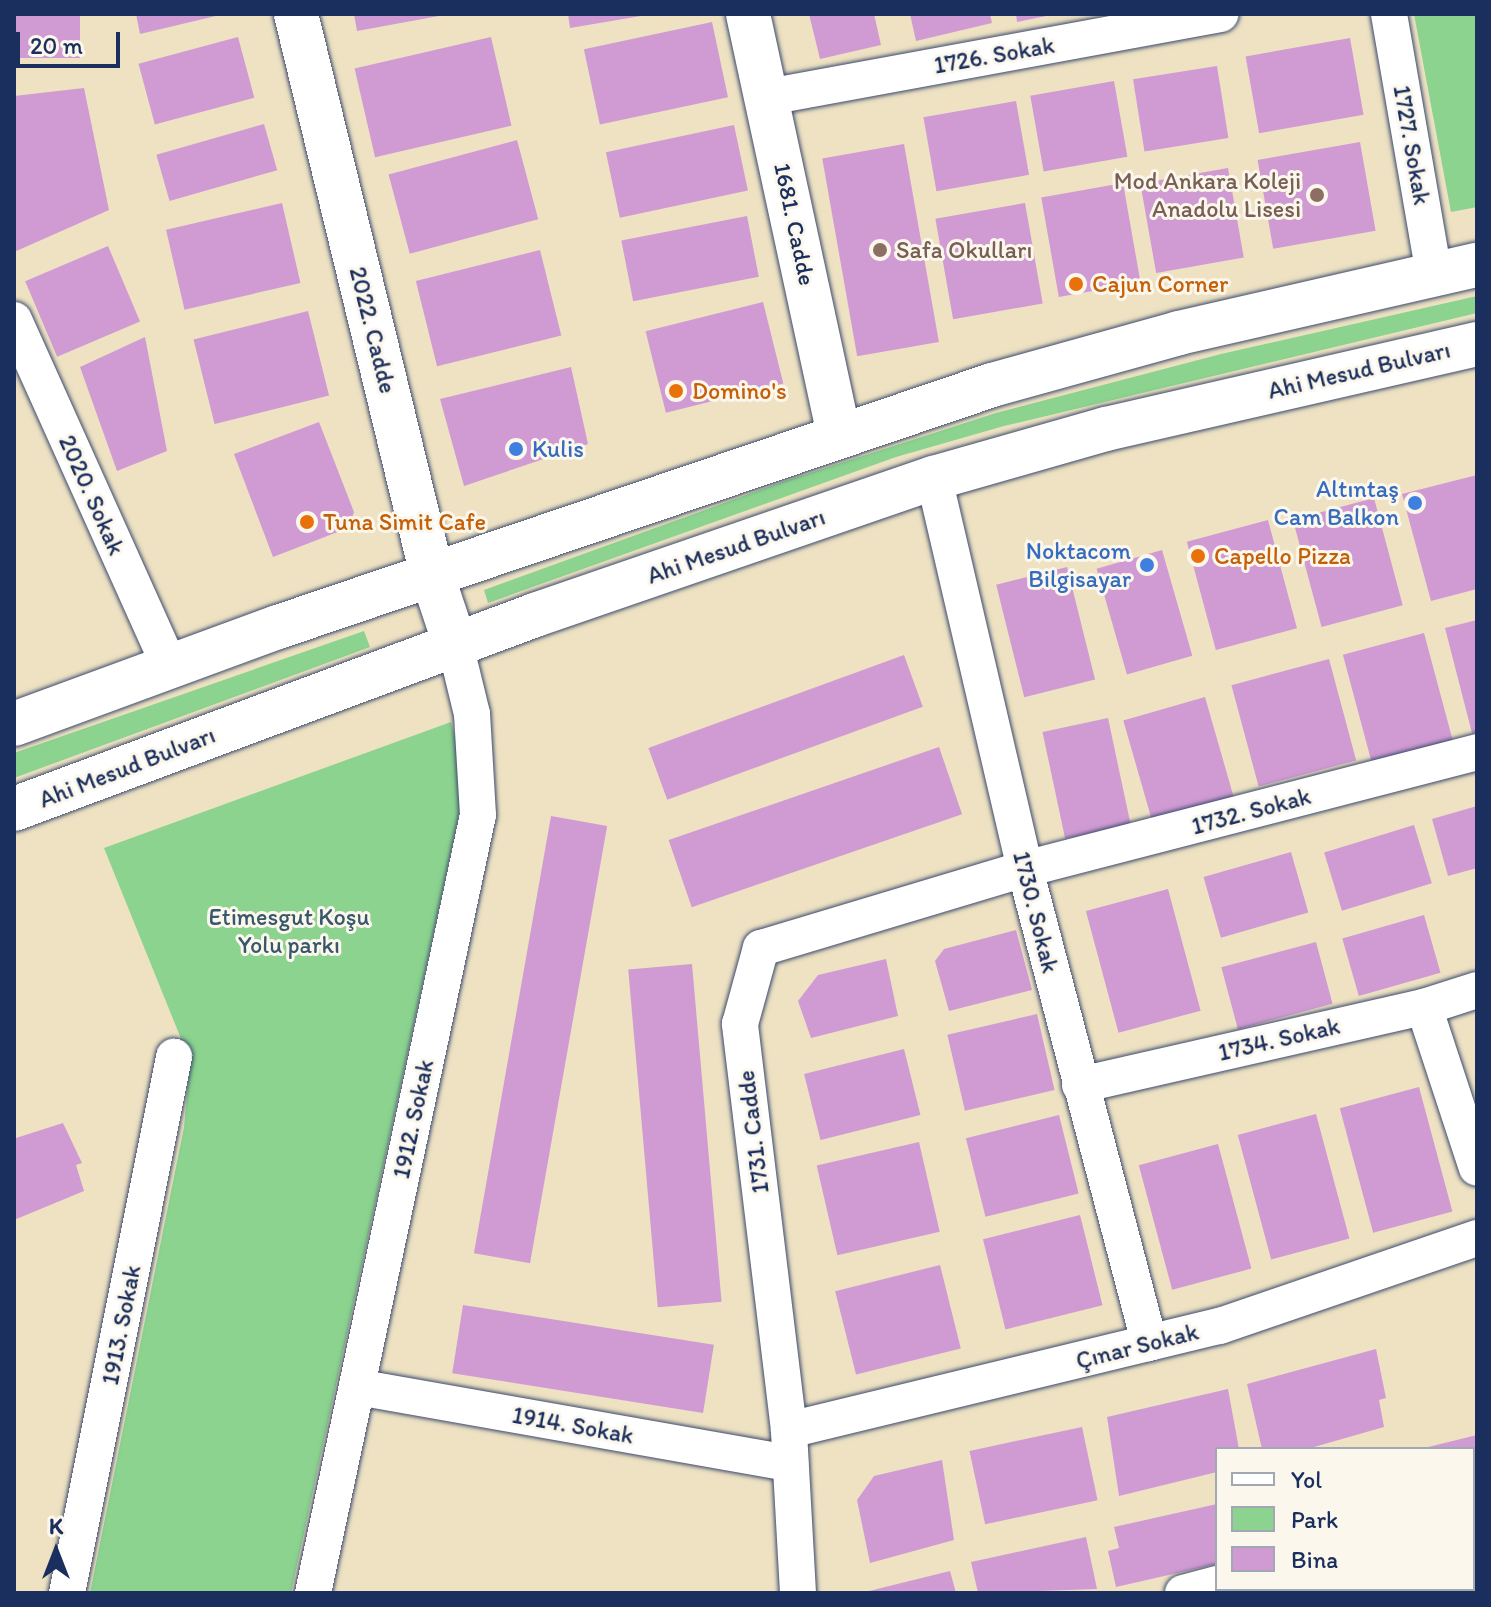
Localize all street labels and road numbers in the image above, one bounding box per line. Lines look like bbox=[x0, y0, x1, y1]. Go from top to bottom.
street label: 1726. Sokak bbox=[931, 30, 1057, 80]
street label: 1727. Sokak bbox=[1387, 83, 1437, 207]
street label: 1681. Cadde bbox=[768, 160, 822, 288]
street label: 2022. Cadde bbox=[343, 264, 403, 396]
street label: Ahi Mesud Bulvarı bbox=[1265, 335, 1453, 405]
street label: 2020. Sokak bbox=[53, 431, 131, 559]
street label: Ahi Mesud Bulvarı bbox=[643, 502, 829, 590]
street label: Ahi Mesud Bulvarı bbox=[35, 720, 219, 814]
street label: 1732. Sokak bbox=[1188, 781, 1314, 841]
street label: 1730. Sokak bbox=[1007, 848, 1065, 976]
street label: 1734. Sokak bbox=[1215, 1011, 1343, 1067]
street label: 1912. Sokak bbox=[386, 1057, 440, 1181]
street label: 1731. Cadde bbox=[731, 1069, 775, 1195]
street label: 1913. Sokak bbox=[95, 1263, 147, 1387]
street label: Çınar Sokak bbox=[1073, 1317, 1201, 1375]
street label: 1914. Sokak bbox=[510, 1400, 636, 1450]

